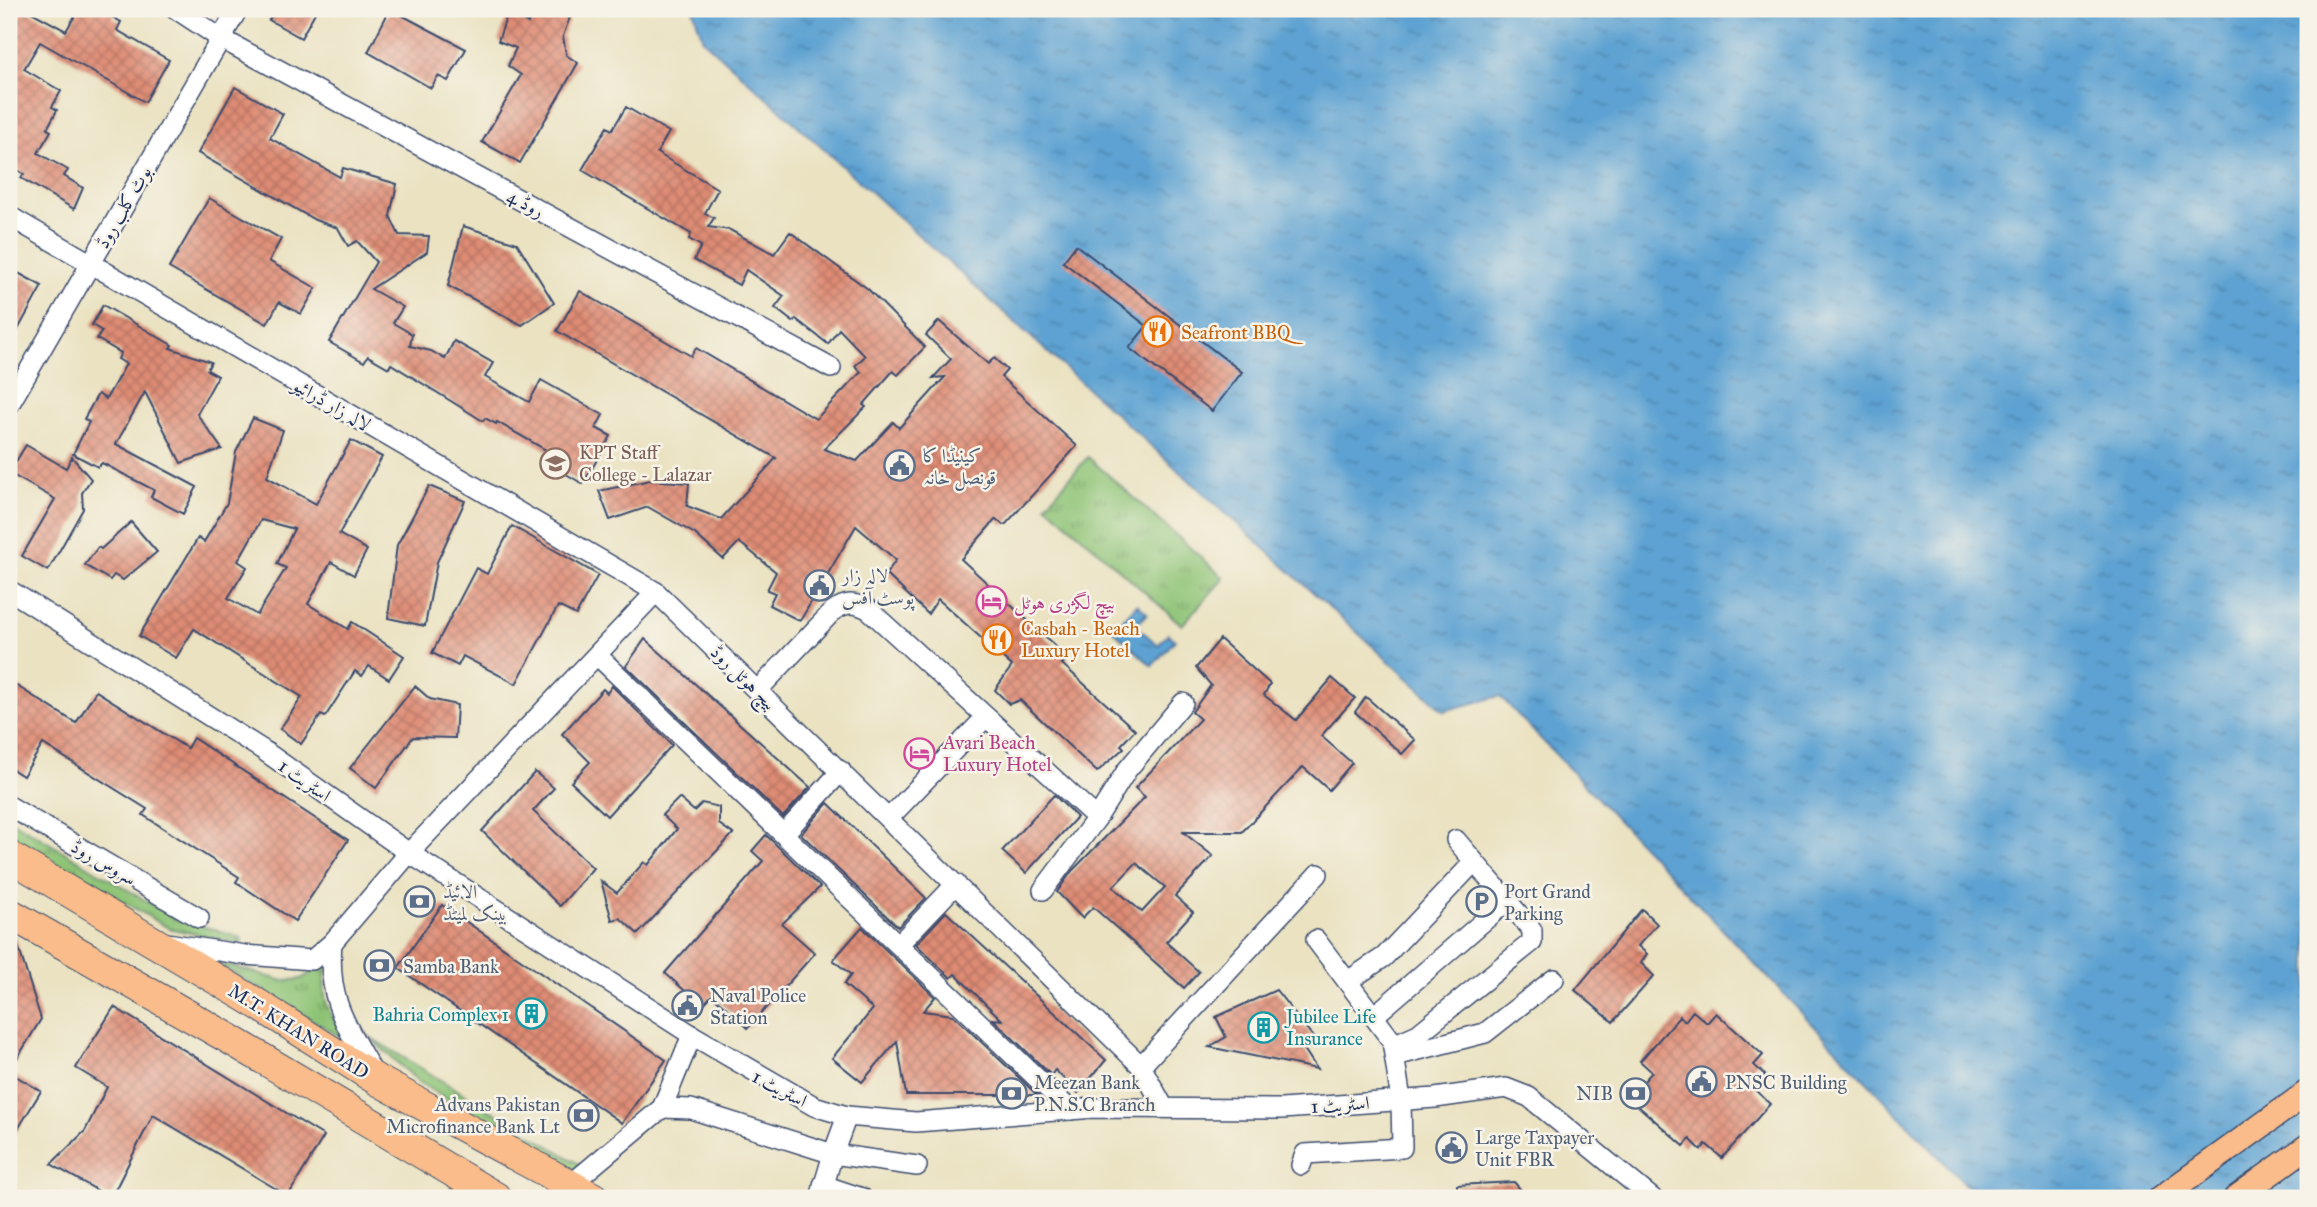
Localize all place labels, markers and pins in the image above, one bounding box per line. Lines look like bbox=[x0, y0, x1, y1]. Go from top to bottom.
restaurant icon: Seafront BBQ bbox=[1141, 315, 1175, 349]
place label: Seafront BBQ bbox=[1181, 321, 1304, 344]
place label: KPT Staff College - Lalazar bbox=[579, 441, 713, 487]
place label: کینیڈا کا قونصل خانہ bbox=[923, 444, 996, 491]
school or university icon: KPT Staff College - Lalazar bbox=[539, 446, 573, 480]
public building icon: کینیڈا کا قونصل خانہ bbox=[883, 449, 917, 483]
place label: لالہ زار پوسٹ آفس bbox=[840, 564, 915, 611]
public building icon: لالہ زار پوسٹ آفس bbox=[802, 569, 836, 603]
hotel icon: بیچ لگژری ہوٹل bbox=[974, 585, 1008, 619]
place label: بیچ لگژری ہوٹل bbox=[1014, 591, 1115, 620]
place label: Casbah - Beach Luxury Hotel bbox=[1021, 617, 1140, 662]
restaurant icon: Casbah - Beach Luxury Hotel bbox=[981, 622, 1015, 656]
place label: Avari Beach Luxury Hotel bbox=[942, 731, 1052, 776]
hotel icon: Avari Beach Luxury Hotel bbox=[903, 736, 937, 770]
place label: الائیڈ بینک لمیٹڈ bbox=[443, 880, 507, 925]
place label: Port Grand Parking bbox=[1504, 880, 1591, 926]
bank icon: الائیڈ بینک لمیٹڈ bbox=[403, 885, 437, 919]
parking icon: Port Grand Parking bbox=[1464, 885, 1498, 919]
bank icon: Samba Bank bbox=[363, 949, 397, 983]
place label: Samba Bank bbox=[403, 955, 499, 978]
place label: Naval Police Station bbox=[710, 984, 806, 1029]
public building icon: Naval Police Station bbox=[670, 989, 704, 1023]
building icon: Bahria Complex 1 bbox=[515, 997, 549, 1031]
place label: Bahria Complex 1 bbox=[372, 1003, 509, 1026]
place label: Jubilee Life Insurance bbox=[1284, 1005, 1376, 1050]
building icon: Jubilee Life Insurance bbox=[1246, 1010, 1280, 1044]
public building icon: PNSC Building bbox=[1685, 1065, 1719, 1099]
place label: Meezan Bank P.N.S.C Branch bbox=[1034, 1071, 1156, 1116]
place label: PNSC Building bbox=[1725, 1071, 1847, 1095]
bank icon: Meezan Bank P.N.S.C Branch bbox=[994, 1076, 1028, 1110]
bank icon: NIB bbox=[1619, 1076, 1653, 1110]
place label: NIB bbox=[1576, 1082, 1613, 1105]
place label: Advans Pakistan Microfinance Bank Lt bbox=[386, 1093, 560, 1138]
bank icon: Advans Pakistan Microfinance Bank Lt bbox=[566, 1098, 600, 1132]
place label: Large Taxpayer Unit FBR bbox=[1475, 1126, 1595, 1171]
public building icon: Large Taxpayer Unit FBR bbox=[1435, 1131, 1469, 1165]

